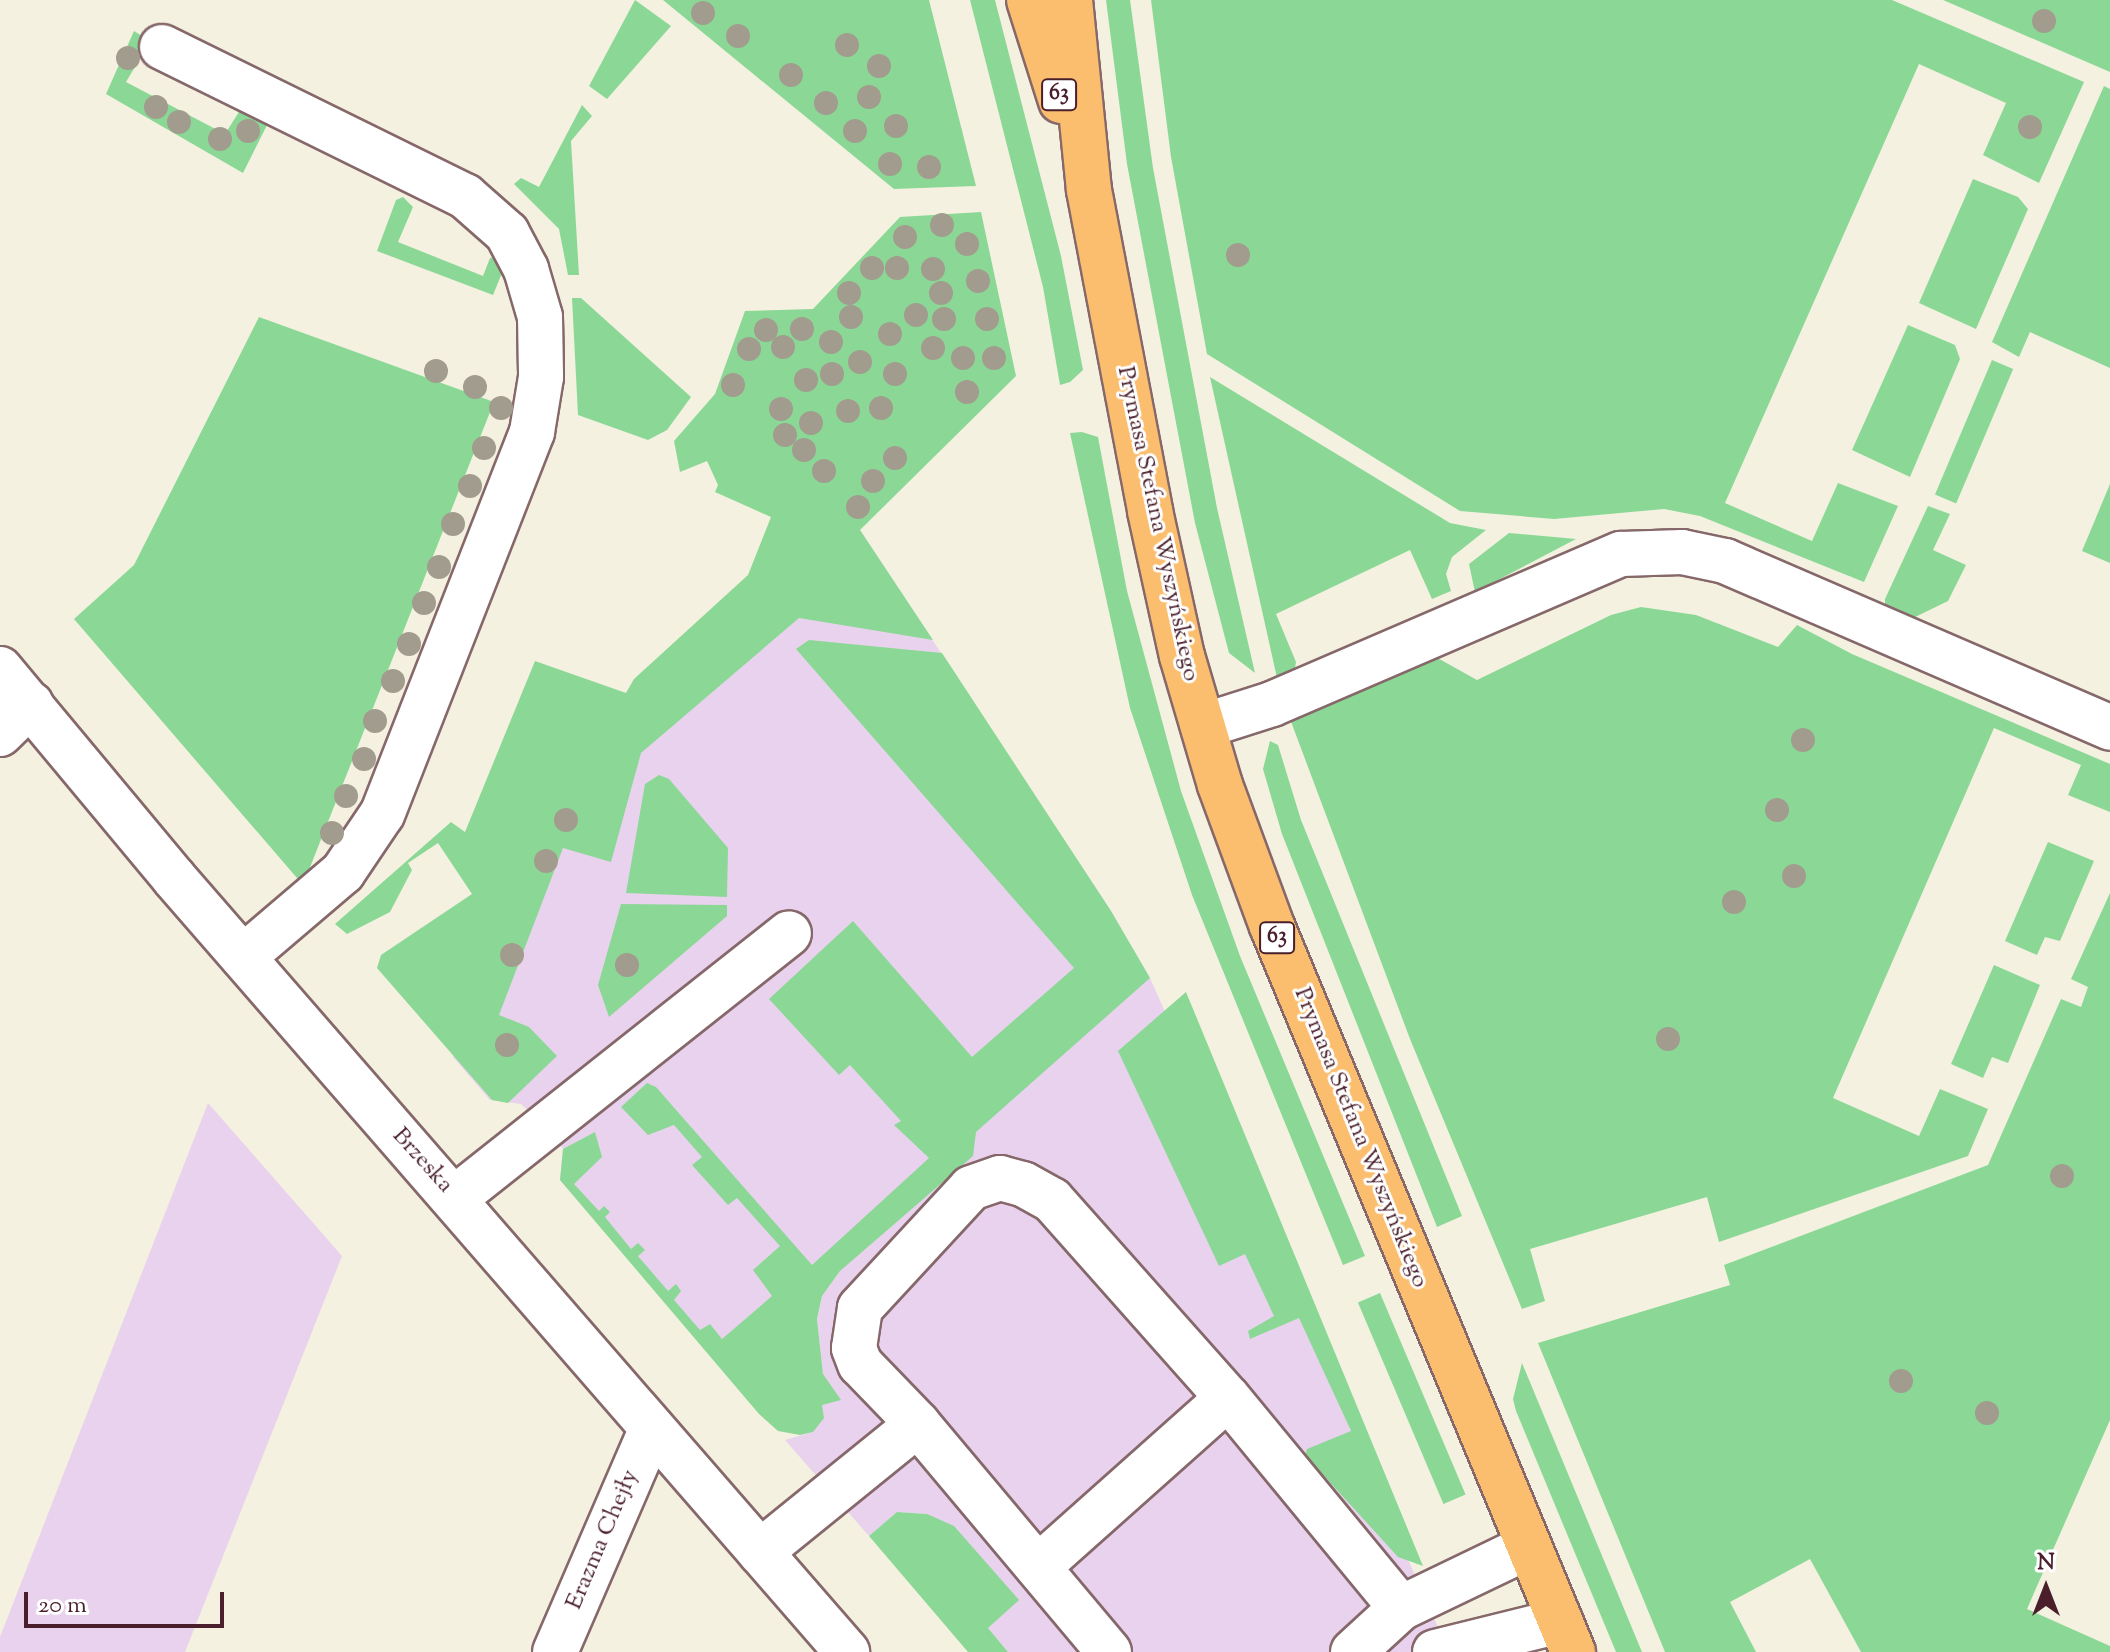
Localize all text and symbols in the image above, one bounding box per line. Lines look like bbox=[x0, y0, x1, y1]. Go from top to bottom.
road number: 63 bbox=[1041, 77, 1077, 113]
street label: Prymasa Stefana Wyszyńskiego bbox=[1110, 364, 1204, 684]
road number: 63 bbox=[1259, 920, 1295, 956]
street label: Prymasa Stefana Wyszyńskiego bbox=[1287, 984, 1433, 1292]
street label: Brzeska bbox=[385, 1122, 459, 1200]
street label: Erazma Chejły bbox=[561, 1466, 645, 1614]
north arrow bbox=[2006, 1548, 2086, 1628]
text: N bbox=[2037, 1548, 2055, 1580]
scale bar bbox=[28, 1576, 228, 1626]
text: 20 m bbox=[38, 1589, 87, 1623]

